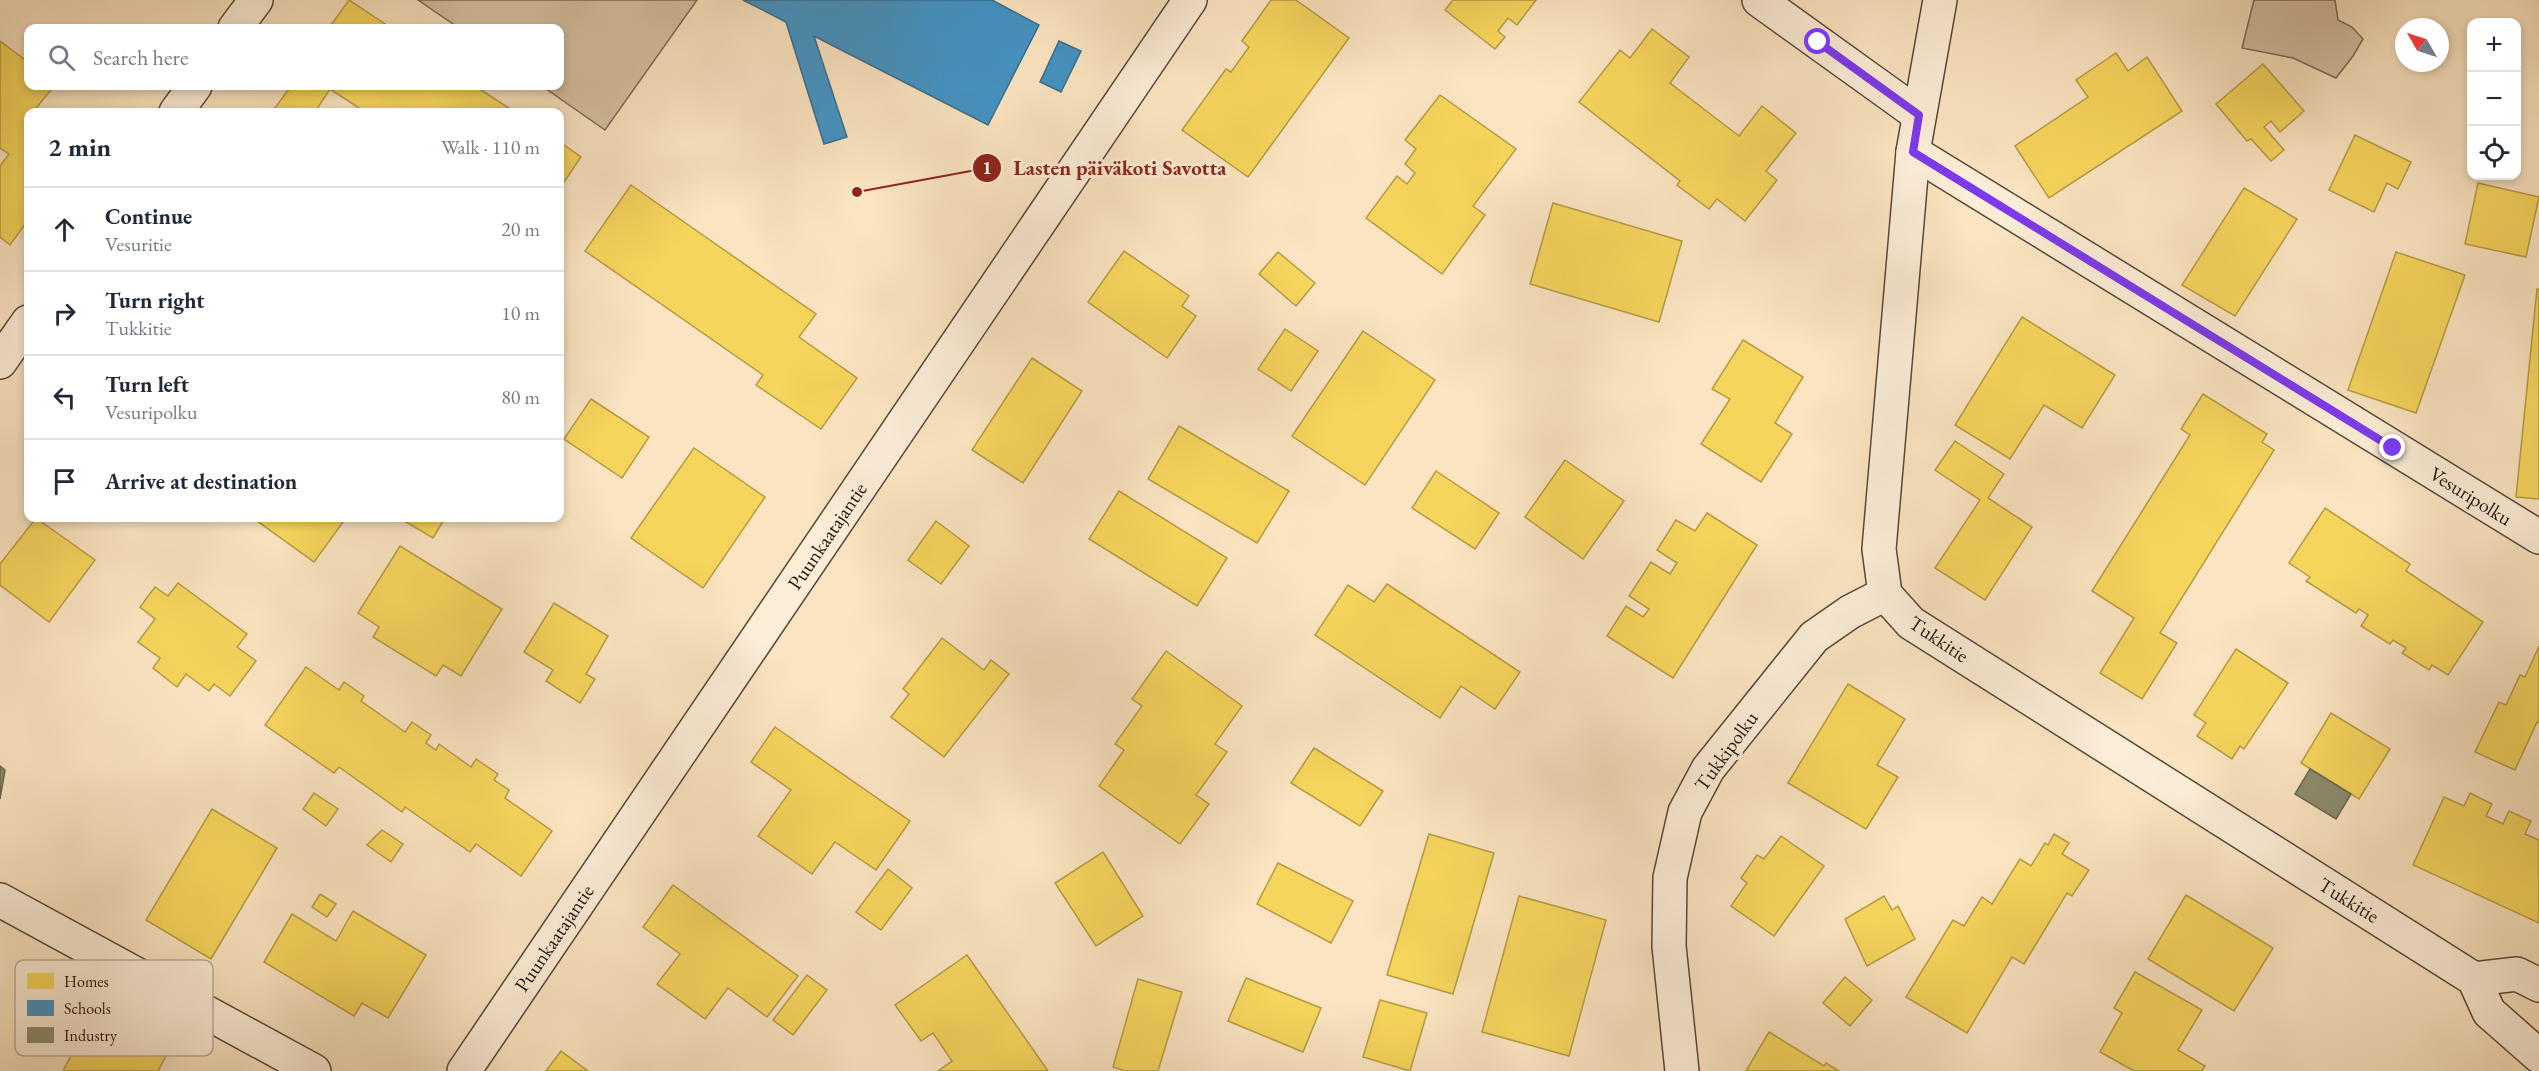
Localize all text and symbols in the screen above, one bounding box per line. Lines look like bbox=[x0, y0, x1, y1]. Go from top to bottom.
north arrow bbox=[2395, 18, 2449, 72]
map controls bbox=[2467, 18, 2521, 180]
button: + bbox=[2467, 18, 2521, 72]
search box bbox=[24, 24, 564, 90]
route start bbox=[1804, 28, 1830, 54]
icon: search bbox=[45, 41, 78, 74]
text: Search here bbox=[93, 43, 188, 72]
button: − bbox=[2467, 72, 2521, 126]
button: locate bbox=[2467, 126, 2521, 180]
text: 2 min bbox=[48, 130, 111, 164]
text: Walk · 110 m bbox=[441, 134, 540, 160]
callout: Lasten päiväkoti Savotta bbox=[972, 148, 1239, 187]
text: Lasten päiväkoti Savotta bbox=[1014, 154, 1227, 181]
text: 1 bbox=[982, 156, 992, 179]
text: Continue bbox=[105, 202, 192, 231]
icon: ahead bbox=[48, 213, 81, 246]
text: 20 m bbox=[501, 216, 540, 242]
text: Vesuritie bbox=[105, 231, 172, 257]
text: Turn right bbox=[105, 286, 204, 315]
icon: right bbox=[48, 297, 81, 330]
text: 10 m bbox=[501, 300, 540, 326]
text: Tukkitie bbox=[105, 315, 172, 341]
text: Turn left bbox=[105, 370, 189, 399]
icon: left bbox=[48, 381, 81, 414]
text: 80 m bbox=[501, 384, 540, 410]
text: Vesuripolku bbox=[105, 399, 198, 425]
route end bbox=[2379, 434, 2405, 460]
street label: Vesuripolku bbox=[2425, 460, 2518, 532]
icon: arrive bbox=[48, 465, 81, 498]
text: Arrive at destination bbox=[105, 467, 297, 496]
street label: Puunkaatajantie bbox=[782, 477, 873, 595]
street label: Tukkitie bbox=[1904, 610, 1974, 669]
street label: Tukkipolku bbox=[1688, 706, 1764, 796]
street label: Tukkitie bbox=[2314, 871, 2384, 929]
street label: Puunkaatajantie bbox=[509, 879, 600, 997]
legend bbox=[15, 960, 213, 1056]
text: Homes bbox=[64, 971, 109, 992]
text: Schools bbox=[64, 998, 111, 1019]
text: Industry bbox=[64, 1025, 118, 1046]

